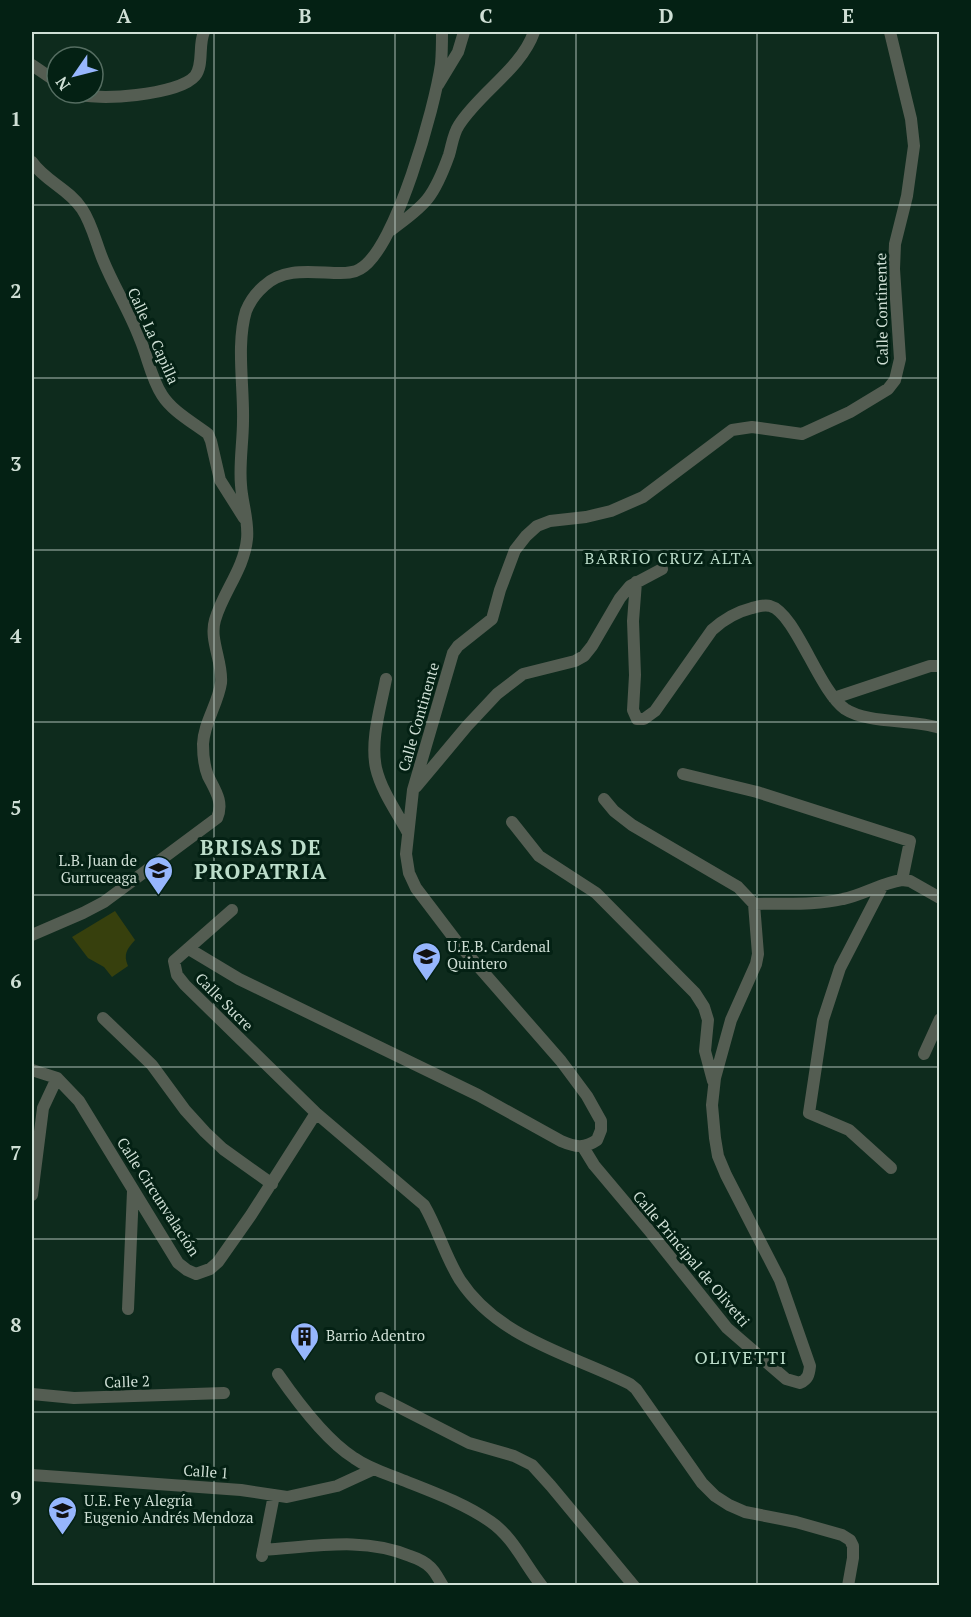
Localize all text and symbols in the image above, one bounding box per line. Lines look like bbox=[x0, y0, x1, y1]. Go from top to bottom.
text: A bbox=[117, 2, 132, 29]
text: B bbox=[299, 2, 312, 29]
text: C bbox=[479, 2, 493, 29]
text: D bbox=[659, 2, 673, 29]
text: E bbox=[842, 2, 854, 29]
north arrow bbox=[45, 45, 105, 105]
text: N bbox=[50, 72, 75, 95]
text: 1 bbox=[10, 105, 22, 132]
street label: Calle Continente bbox=[870, 253, 892, 365]
text: 2 bbox=[10, 277, 22, 304]
street label: Calle La Capilla bbox=[124, 284, 184, 387]
text: 3 bbox=[10, 450, 22, 477]
district label: BARRIO CRUZ ALTA bbox=[585, 547, 753, 569]
text: 4 bbox=[10, 622, 22, 649]
street label: Calle Continente bbox=[393, 660, 443, 774]
text: 5 bbox=[10, 794, 22, 821]
district label: BRISAS DE PROPATRIA bbox=[194, 833, 328, 885]
place label: L.B. Juan de Gurruceaga bbox=[58, 850, 137, 887]
school or university icon: L.B. Juan de Gurruceaga bbox=[142, 854, 174, 896]
place label: U.E.B. Cardenal Quintero bbox=[447, 936, 551, 973]
school or university icon: U.E.B. Cardenal Quintero bbox=[410, 940, 442, 982]
text: 6 bbox=[10, 967, 22, 994]
street label: Calle Sucre bbox=[191, 968, 258, 1035]
street label: Calle Circunvalación bbox=[113, 1133, 205, 1260]
text: 7 bbox=[10, 1139, 22, 1166]
street label: Calle Principal de Olivetti bbox=[629, 1186, 755, 1330]
text: 8 bbox=[10, 1311, 22, 1338]
building icon: Barrio Adentro bbox=[289, 1320, 321, 1362]
place label: Barrio Adentro bbox=[326, 1325, 425, 1345]
district label: OLIVETTI bbox=[695, 1345, 787, 1369]
street label: Calle 2 bbox=[104, 1370, 150, 1392]
street label: Calle 1 bbox=[183, 1459, 229, 1483]
text: 9 bbox=[10, 1484, 22, 1511]
place label: U.E. Fe y Alegría Eugenio Andrés Mendoza bbox=[84, 1490, 254, 1527]
school or university icon: U.E. Fe y Alegría Eugenio Andrés Mendoza bbox=[47, 1494, 79, 1536]

